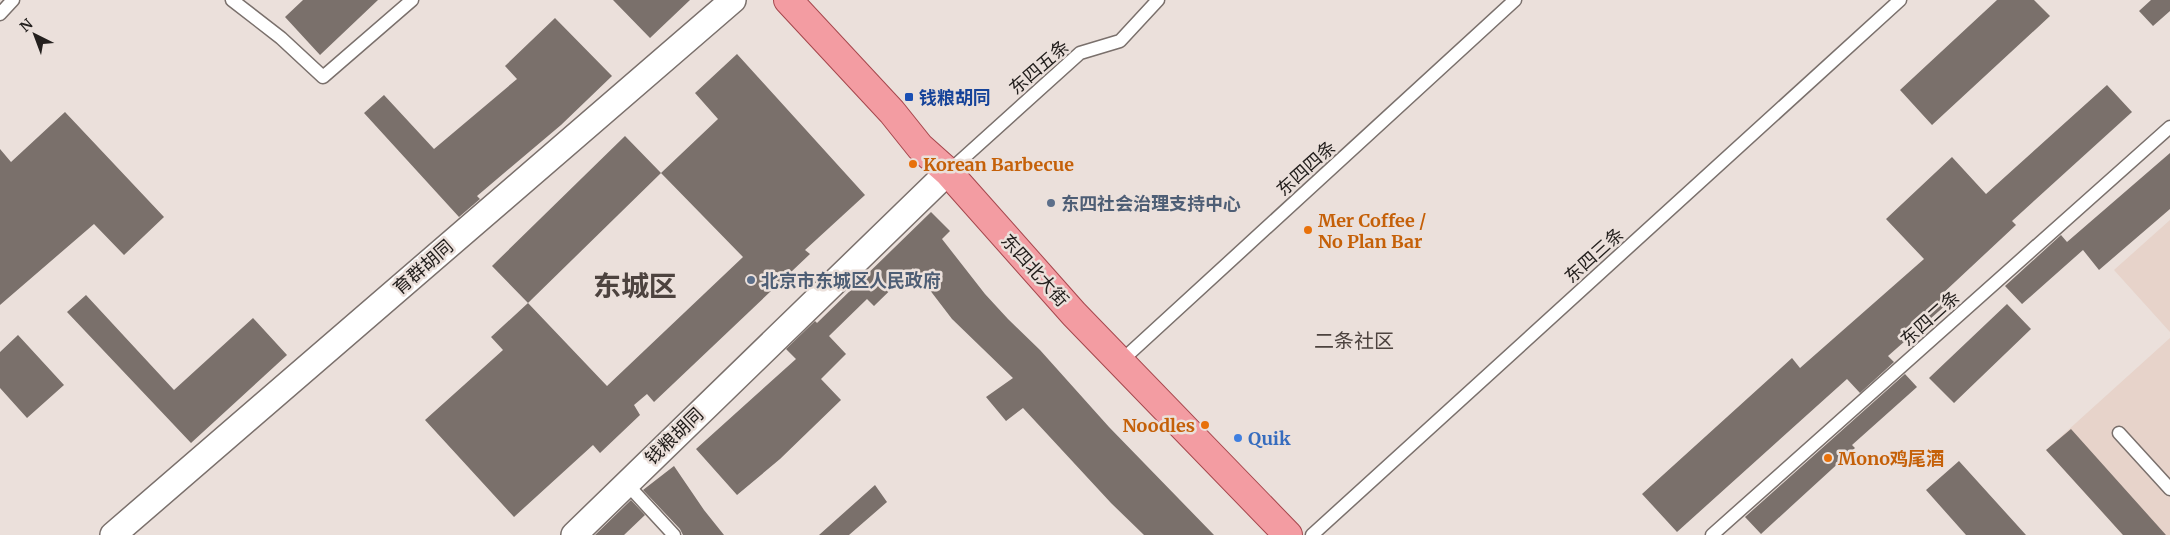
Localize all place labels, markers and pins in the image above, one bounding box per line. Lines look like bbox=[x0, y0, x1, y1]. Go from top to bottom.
place label: 钱粮胡同 bbox=[919, 86, 991, 109]
marker: 钱粮胡同 bbox=[903, 91, 915, 103]
place label: Korean Barbecue bbox=[923, 153, 1074, 176]
marker: Korean Barbecue bbox=[907, 158, 919, 170]
place label: 东四社会治理支持中心 bbox=[1061, 192, 1241, 215]
marker: 东四社会治理支持中心 bbox=[1045, 197, 1057, 209]
place label: Mer Coffee / No Plan Bar bbox=[1318, 209, 1426, 253]
marker: Mer Coffee / No Plan Bar bbox=[1302, 224, 1314, 236]
place label: 北京市东城区人民政府 bbox=[761, 269, 941, 292]
marker: 北京市东城区人民政府 bbox=[745, 274, 757, 286]
place label: Noodles bbox=[1123, 414, 1195, 437]
marker: Noodles bbox=[1199, 419, 1211, 431]
place label: Quik bbox=[1248, 427, 1291, 450]
marker: Quik bbox=[1232, 432, 1244, 444]
place label: Mono鸡尾酒 bbox=[1838, 447, 1944, 470]
marker: Mono鸡尾酒 bbox=[1822, 452, 1834, 464]

